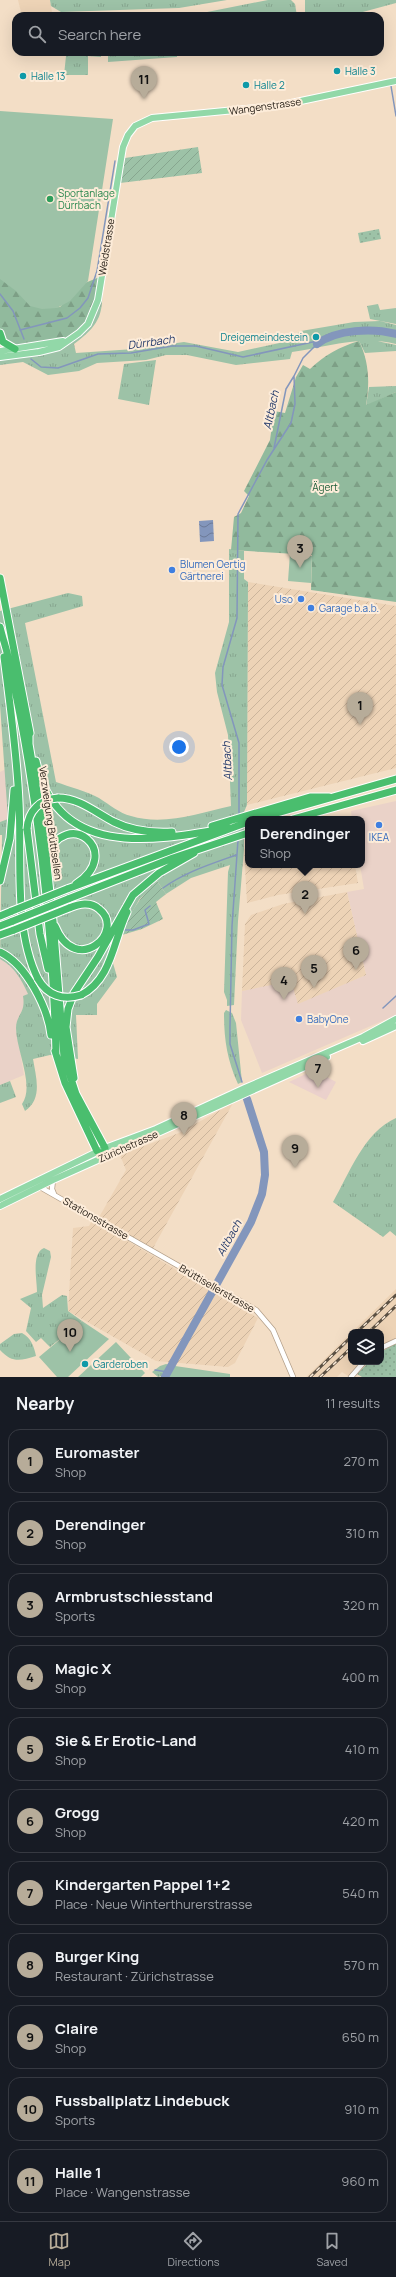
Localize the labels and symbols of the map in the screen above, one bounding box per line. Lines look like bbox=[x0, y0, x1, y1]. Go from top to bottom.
place label: Halle 3 bbox=[345, 64, 375, 78]
pin: 11 bbox=[131, 66, 157, 99]
marker: Halle 3 bbox=[332, 66, 342, 76]
place label: Halle 13 bbox=[31, 69, 65, 83]
marker: Halle 13 bbox=[18, 71, 28, 81]
place label: Halle 2 bbox=[254, 78, 285, 92]
marker: Halle 2 bbox=[241, 80, 251, 90]
street label: Wangenstrasse bbox=[228, 94, 302, 118]
place label: Sportanlage Dürrbach bbox=[58, 186, 115, 212]
marker: Sportanlage Dürrbach bbox=[45, 194, 55, 204]
street label: Weidstrasse bbox=[95, 217, 117, 276]
place label: Dreigemeindestein bbox=[221, 330, 308, 344]
water label: Dürrbach bbox=[127, 331, 176, 352]
marker: Dreigemeindestein bbox=[311, 332, 321, 342]
water label: Altbach bbox=[259, 389, 282, 431]
park label: Ägert bbox=[312, 480, 338, 494]
pin: 3 bbox=[287, 535, 313, 568]
place label: Blumen Oertig Gärtnerei bbox=[180, 557, 246, 583]
marker: Blumen Oertig Gärtnerei bbox=[167, 565, 177, 575]
place label: Uso bbox=[275, 592, 293, 606]
marker: Uso bbox=[296, 594, 306, 604]
place label: Garage b.a.b. bbox=[319, 601, 379, 615]
marker: Garage b.a.b. bbox=[306, 603, 316, 613]
pin: 1 bbox=[347, 692, 373, 725]
your location bbox=[169, 737, 189, 757]
water label: Altbach bbox=[218, 741, 235, 781]
street label: Verzweigung Brüttisellen bbox=[36, 765, 66, 881]
marker: IKEA bbox=[374, 820, 384, 830]
place label: IKEA bbox=[369, 830, 390, 844]
pin: 2 bbox=[292, 881, 318, 914]
pin: 6 bbox=[343, 937, 369, 970]
pin: 5 bbox=[301, 955, 327, 988]
pin: 4 bbox=[271, 967, 297, 1000]
place label: BabyOne bbox=[307, 1012, 349, 1026]
marker: BabyOne bbox=[294, 1014, 304, 1024]
pin: 7 bbox=[305, 1055, 331, 1088]
pin: 8 bbox=[171, 1102, 197, 1135]
street label: Zürichstrasse bbox=[96, 1127, 160, 1165]
pin: 9 bbox=[282, 1135, 308, 1168]
street label: Stationsstrasse bbox=[61, 1194, 132, 1243]
water label: Altbach bbox=[213, 1217, 245, 1259]
street label: Brüttisellerstrasse bbox=[177, 1261, 257, 1315]
pin: 10 bbox=[57, 1319, 83, 1352]
place label: Garderoben bbox=[93, 1357, 148, 1371]
marker: Garderoben bbox=[80, 1359, 90, 1369]

